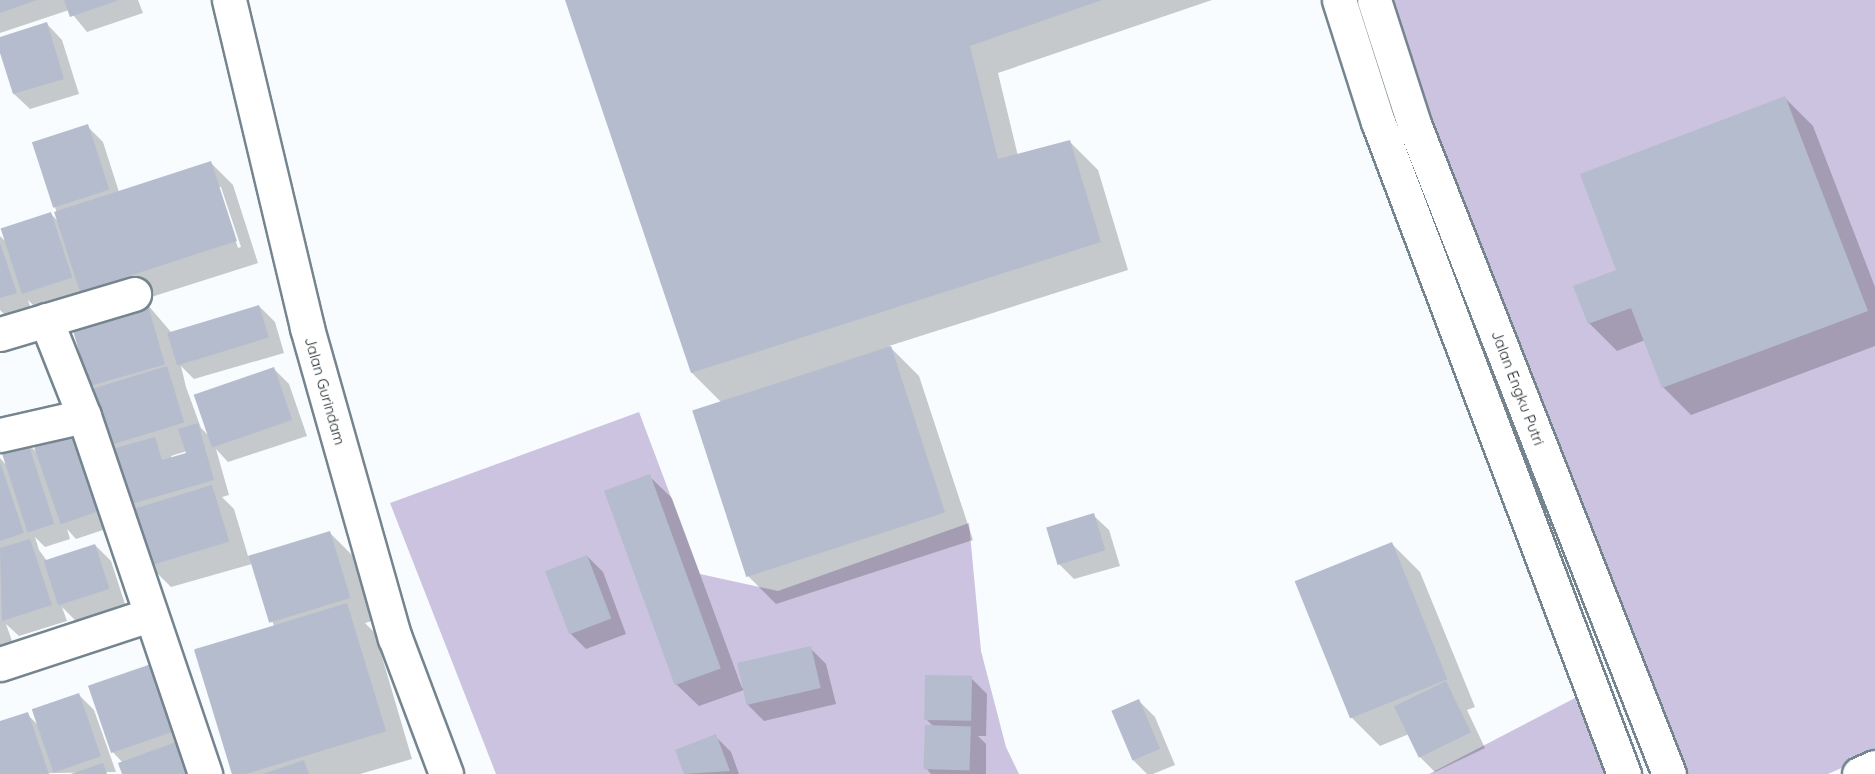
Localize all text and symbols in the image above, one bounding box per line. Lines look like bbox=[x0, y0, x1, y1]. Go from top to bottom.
street label: Jalan Engku Putri bbox=[1488, 328, 1548, 448]
street label: Jalan Gurindam bbox=[301, 335, 349, 447]

